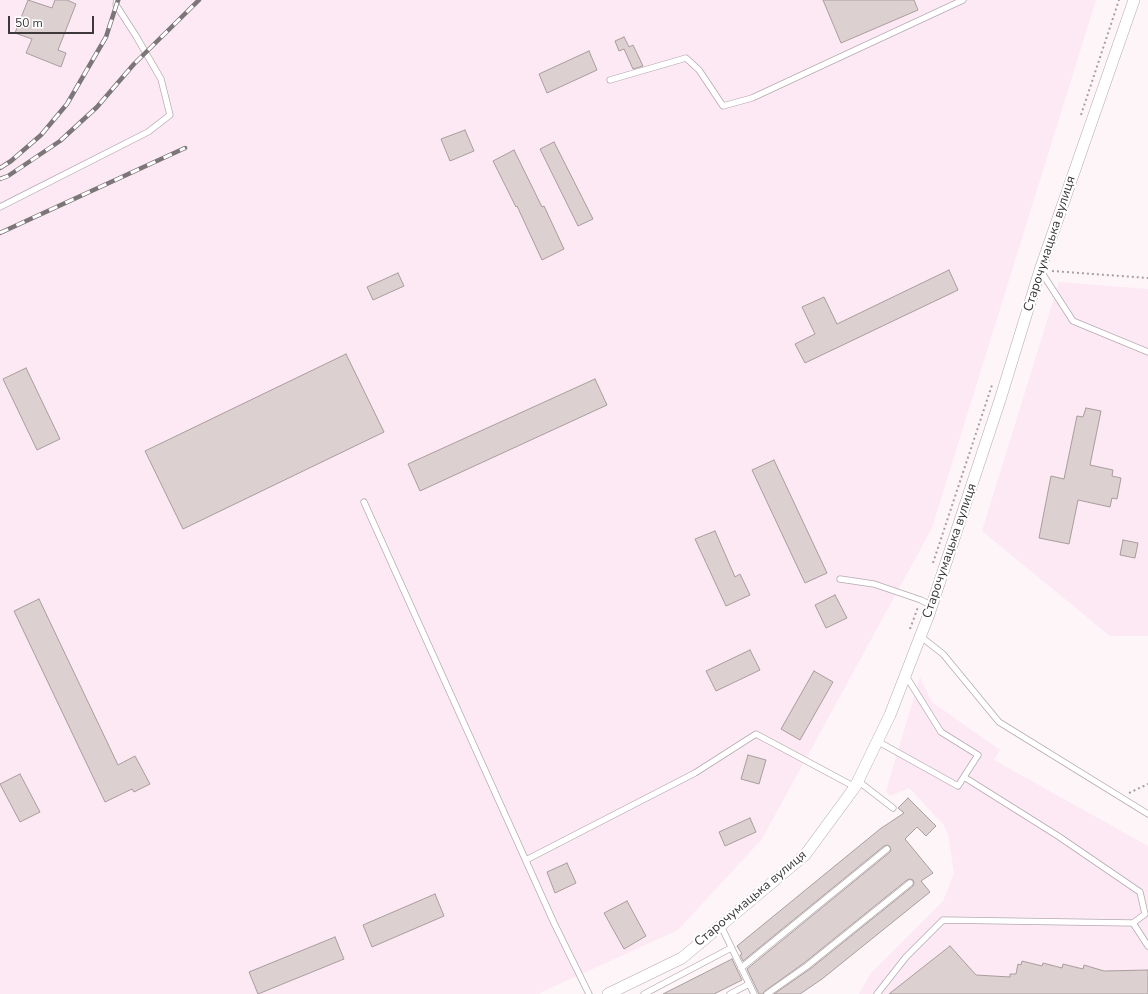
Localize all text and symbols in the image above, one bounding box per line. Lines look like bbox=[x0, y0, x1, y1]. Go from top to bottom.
scale bar bbox=[10, 8, 96, 34]
text: 50 m bbox=[15, 15, 43, 31]
street label: Старочумацька вулиця bbox=[1021, 174, 1079, 314]
street label: Старочумацька вулиця bbox=[920, 482, 980, 620]
street label: Старочумацька вулиця bbox=[692, 848, 810, 950]

